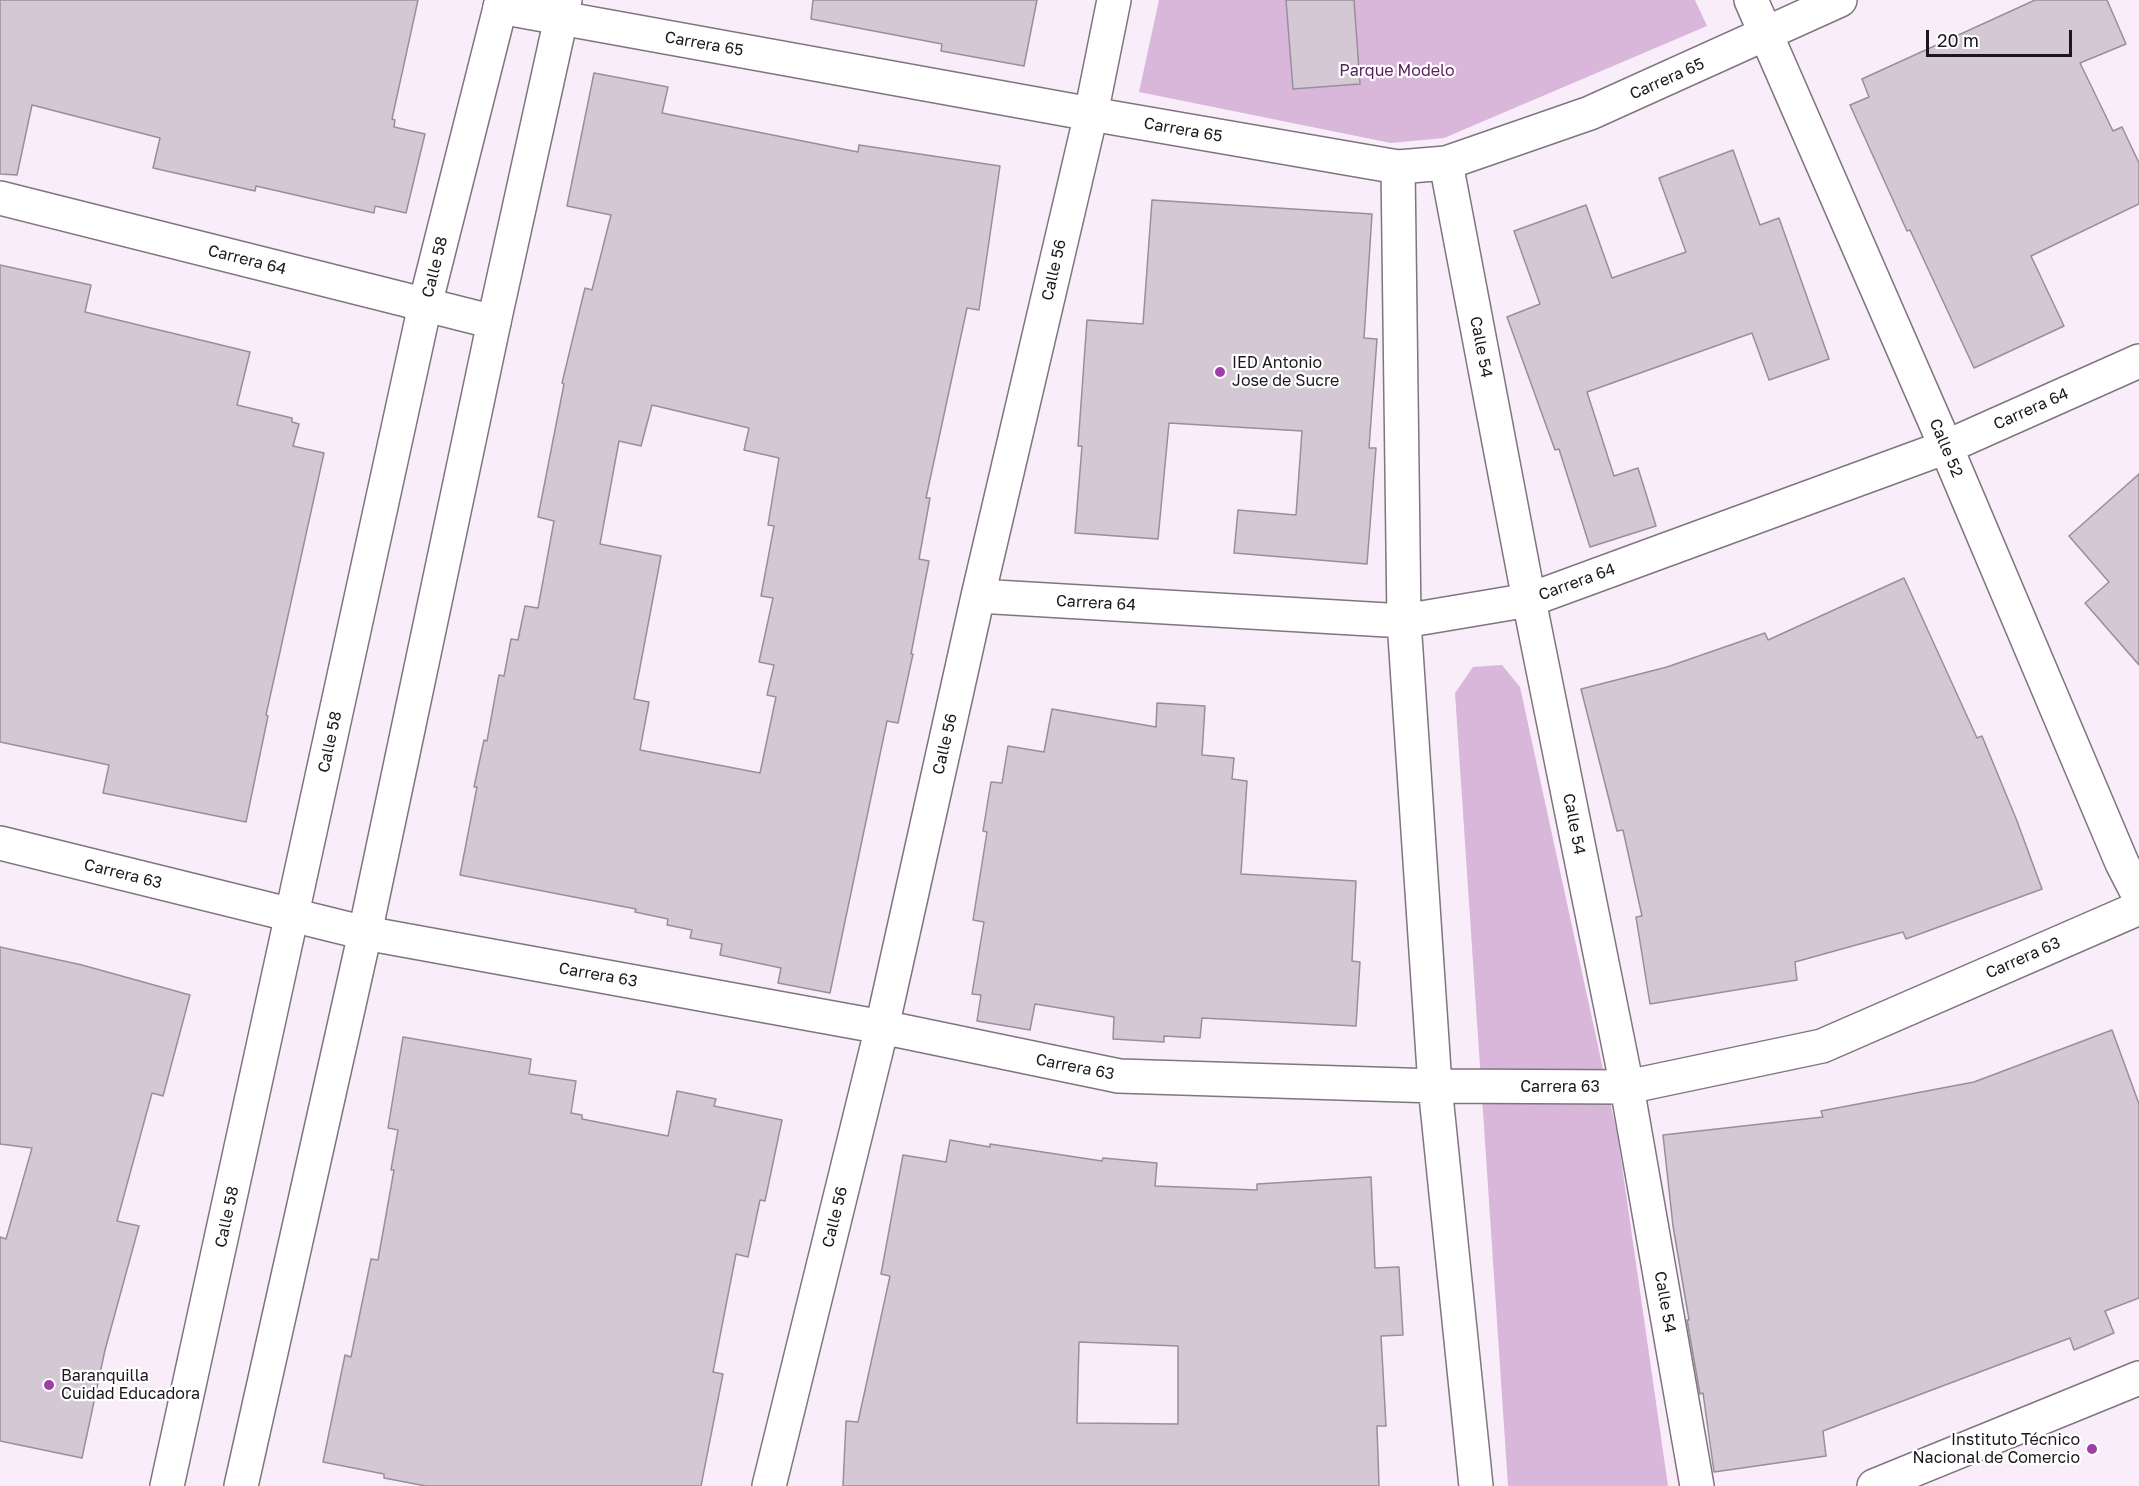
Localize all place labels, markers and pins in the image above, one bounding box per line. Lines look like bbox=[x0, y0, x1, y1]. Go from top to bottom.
place label: IED Antonio Jose de Sucre bbox=[1232, 353, 1339, 391]
marker: IED Antonio Jose de Sucre bbox=[1213, 365, 1227, 379]
place label: Baranquilla Cuidad Educadora bbox=[61, 1366, 200, 1404]
marker: Baranquilla Cuidad Educadora bbox=[42, 1378, 56, 1392]
place label: Instituto Técnico Nacional de Comercio bbox=[1912, 1430, 2080, 1468]
marker: Instituto Técnico Nacional de Comercio bbox=[2085, 1442, 2099, 1456]

